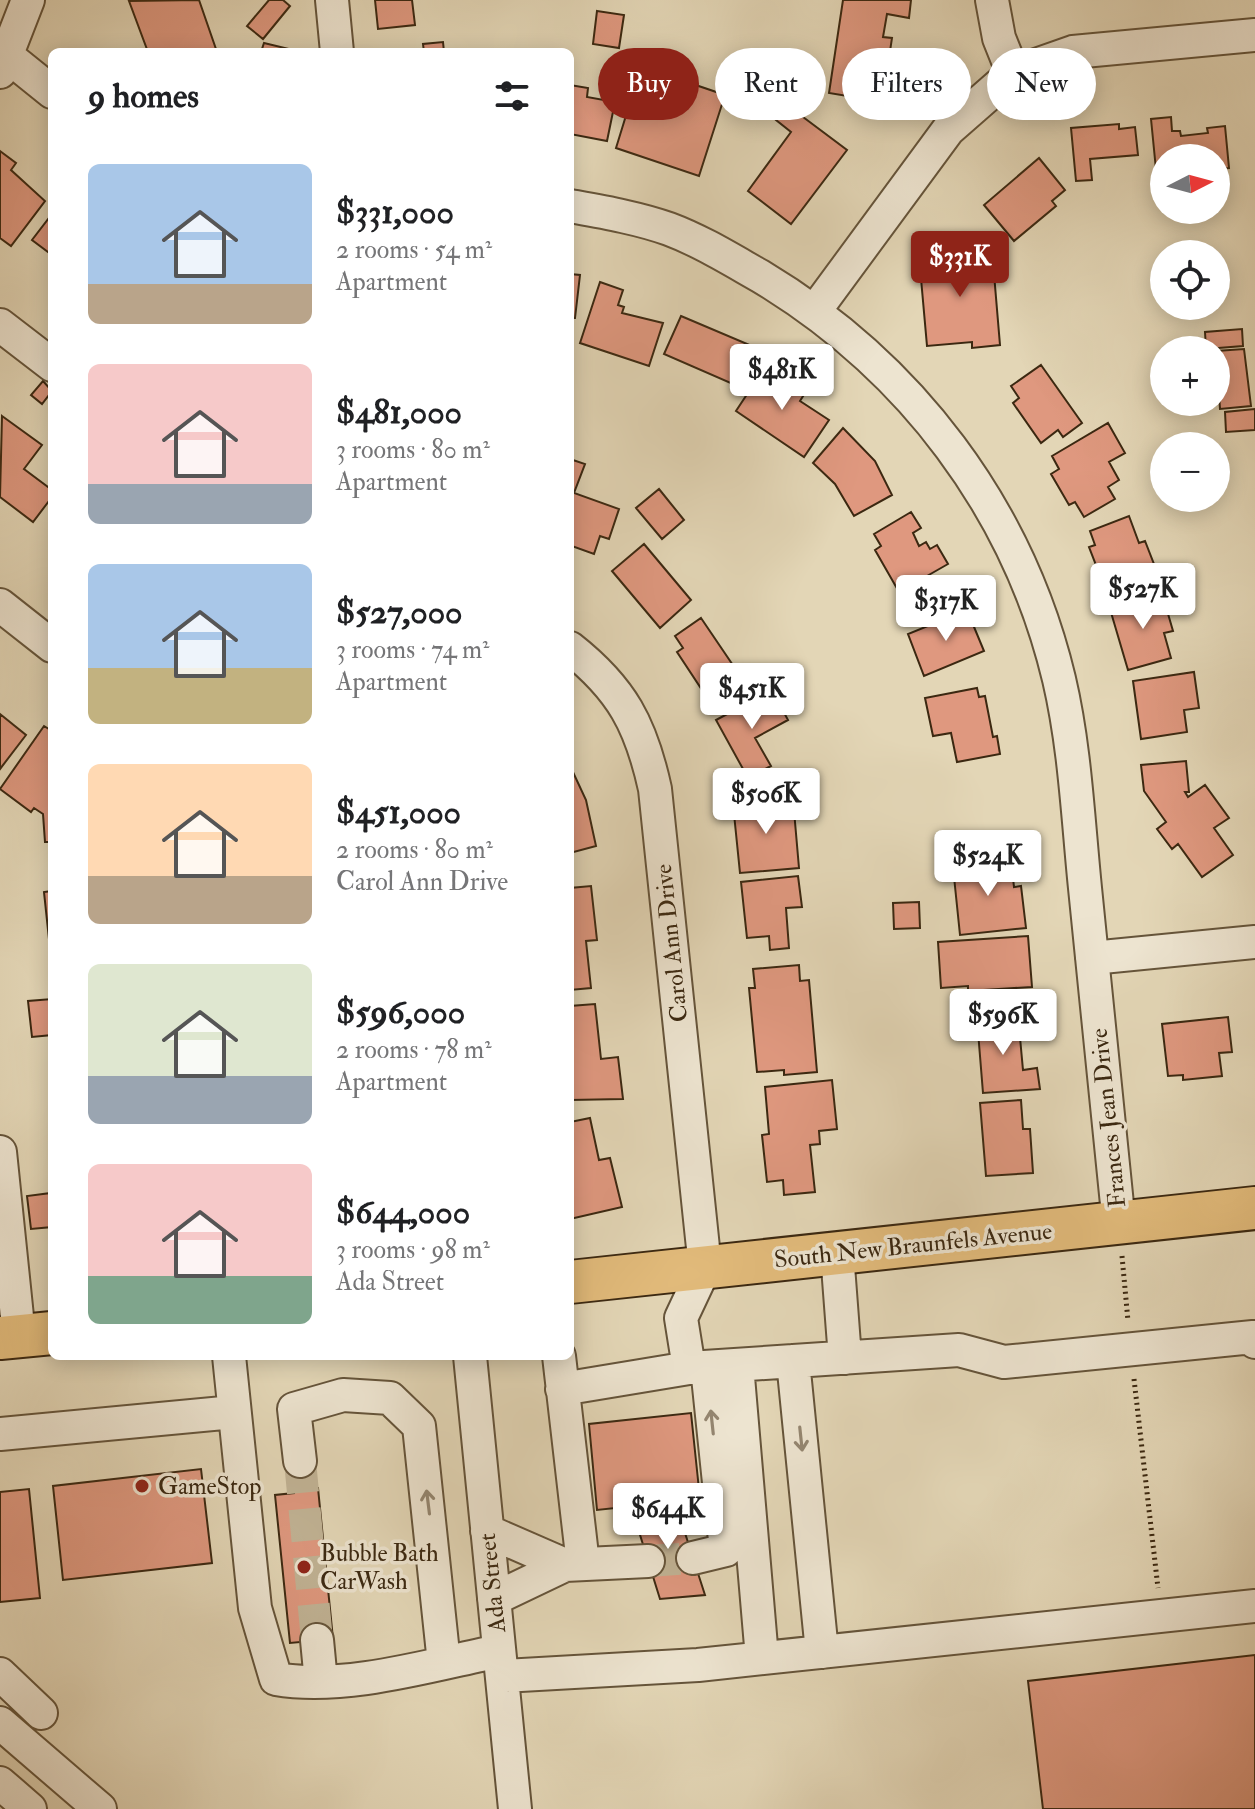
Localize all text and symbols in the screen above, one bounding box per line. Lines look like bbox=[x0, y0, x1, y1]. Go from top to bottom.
chip: Buy bbox=[598, 48, 699, 120]
chip: Rent bbox=[715, 48, 826, 120]
chip: Filters bbox=[842, 48, 971, 120]
chip: New bbox=[987, 48, 1096, 120]
icon: filters bbox=[490, 74, 534, 118]
text: 9 homes bbox=[88, 75, 199, 118]
north arrow bbox=[1150, 144, 1230, 224]
map controls bbox=[1150, 144, 1230, 512]
text: $331,000 bbox=[336, 191, 454, 234]
icon: home bbox=[152, 196, 248, 292]
pin: $331K bbox=[904, 231, 1016, 299]
text: 2 rooms · 54 m² bbox=[336, 234, 492, 266]
button: locate bbox=[1150, 240, 1230, 320]
text: $331K bbox=[929, 241, 991, 273]
text: Apartment bbox=[336, 266, 447, 298]
button: + bbox=[1150, 336, 1230, 416]
pin: $481K bbox=[726, 344, 838, 412]
text: $481K bbox=[748, 354, 816, 386]
text: $481,000 bbox=[336, 391, 462, 434]
icon: home bbox=[152, 396, 248, 492]
button: − bbox=[1150, 432, 1230, 512]
text: 3 rooms · 80 m² bbox=[336, 434, 490, 466]
text: Apartment bbox=[336, 466, 447, 498]
pin: $527K bbox=[1087, 563, 1199, 631]
text: $527K bbox=[1108, 573, 1178, 605]
pin: $317K bbox=[890, 575, 1002, 643]
text: $317K bbox=[914, 585, 978, 617]
text: $527,000 bbox=[336, 591, 463, 634]
icon: home bbox=[152, 596, 248, 692]
text: 3 rooms · 74 m² bbox=[336, 634, 489, 666]
pin: $451K bbox=[696, 663, 808, 731]
text: Apartment bbox=[336, 666, 447, 698]
text: $451K bbox=[718, 673, 786, 705]
pin: $506K bbox=[710, 768, 822, 836]
text: $506K bbox=[731, 778, 801, 810]
text: $451,000 bbox=[336, 791, 461, 834]
icon: home bbox=[152, 796, 248, 892]
pin: $524K bbox=[932, 830, 1044, 898]
text: 2 rooms · 80 m² bbox=[336, 834, 493, 866]
text: $524K bbox=[952, 840, 1024, 872]
street label: Carol Ann Drive bbox=[648, 862, 695, 1024]
text: Carol Ann Drive bbox=[336, 866, 508, 898]
pin: $596K bbox=[947, 989, 1059, 1057]
text: $596,000 bbox=[336, 991, 465, 1034]
icon: home bbox=[152, 996, 248, 1092]
text: $596K bbox=[968, 999, 1038, 1031]
street label: Frances Jean Drive bbox=[1084, 1027, 1133, 1209]
text: 2 rooms · 78 m² bbox=[336, 1034, 492, 1066]
text: Apartment bbox=[336, 1066, 447, 1098]
text: $644,000 bbox=[336, 1191, 470, 1234]
icon: home bbox=[152, 1196, 248, 1292]
street label: South New Braunfels Avenue bbox=[773, 1215, 1054, 1276]
text: 3 rooms · 98 m² bbox=[336, 1234, 490, 1266]
text: Ada Street bbox=[336, 1266, 444, 1298]
one-way arrow bbox=[705, 1409, 720, 1436]
one-way arrow bbox=[793, 1425, 808, 1452]
place label: GameStop bbox=[158, 1471, 261, 1502]
marker: GameStop bbox=[133, 1477, 151, 1495]
pin: $644K bbox=[612, 1483, 724, 1551]
one-way arrow bbox=[420, 1490, 435, 1515]
text: $644K bbox=[631, 1493, 705, 1525]
street label: Ada Street bbox=[472, 1531, 513, 1635]
place label: Bubble Bath CarWash bbox=[320, 1538, 439, 1597]
marker: Bubble Bath CarWash bbox=[295, 1558, 313, 1576]

